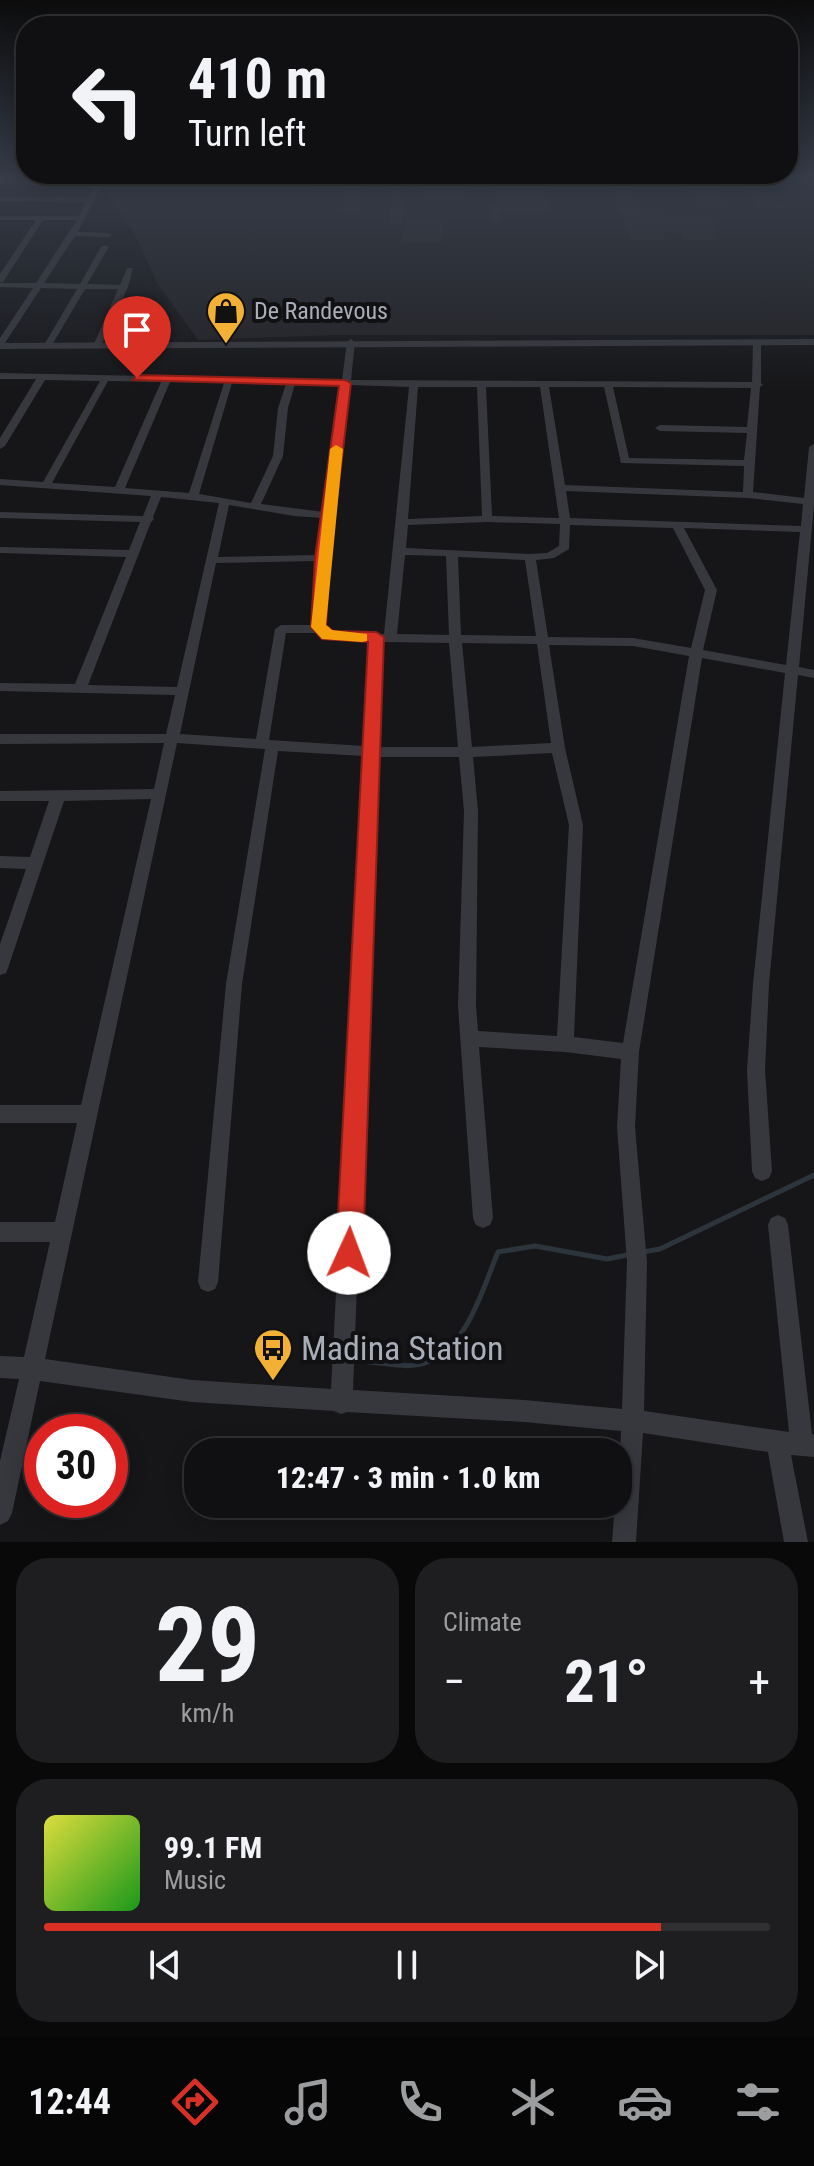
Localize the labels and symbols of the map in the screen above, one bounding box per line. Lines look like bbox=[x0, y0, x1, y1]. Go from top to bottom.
shop icon: De Randevous bbox=[205, 290, 247, 345]
pin bbox=[103, 296, 171, 378]
place label: De Randevous bbox=[254, 297, 388, 325]
position arrow bbox=[307, 1211, 391, 1295]
bus stop icon: Madina Station bbox=[252, 1327, 294, 1382]
place label: Madina Station bbox=[301, 1328, 504, 1368]
speed limit sign: 30 bbox=[24, 1414, 128, 1518]

